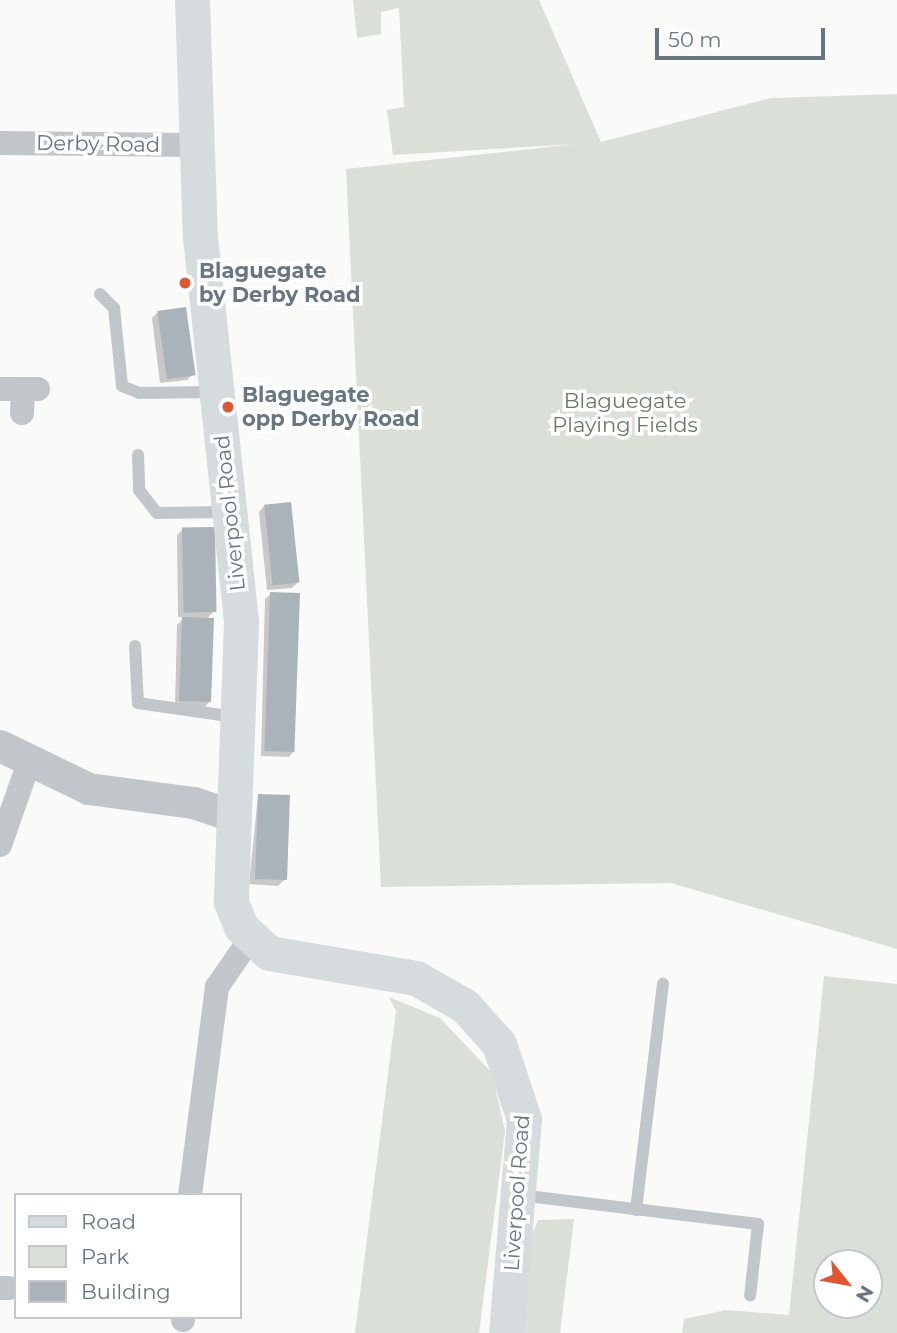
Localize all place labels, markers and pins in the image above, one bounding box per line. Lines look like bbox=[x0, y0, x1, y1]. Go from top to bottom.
place label: Blaguegate by Derby Road bbox=[199, 258, 360, 308]
marker: Blaguegate by Derby Road bbox=[177, 275, 193, 291]
place label: Blaguegate opp Derby Road bbox=[242, 382, 419, 432]
marker: Blaguegate opp Derby Road bbox=[220, 399, 236, 415]

